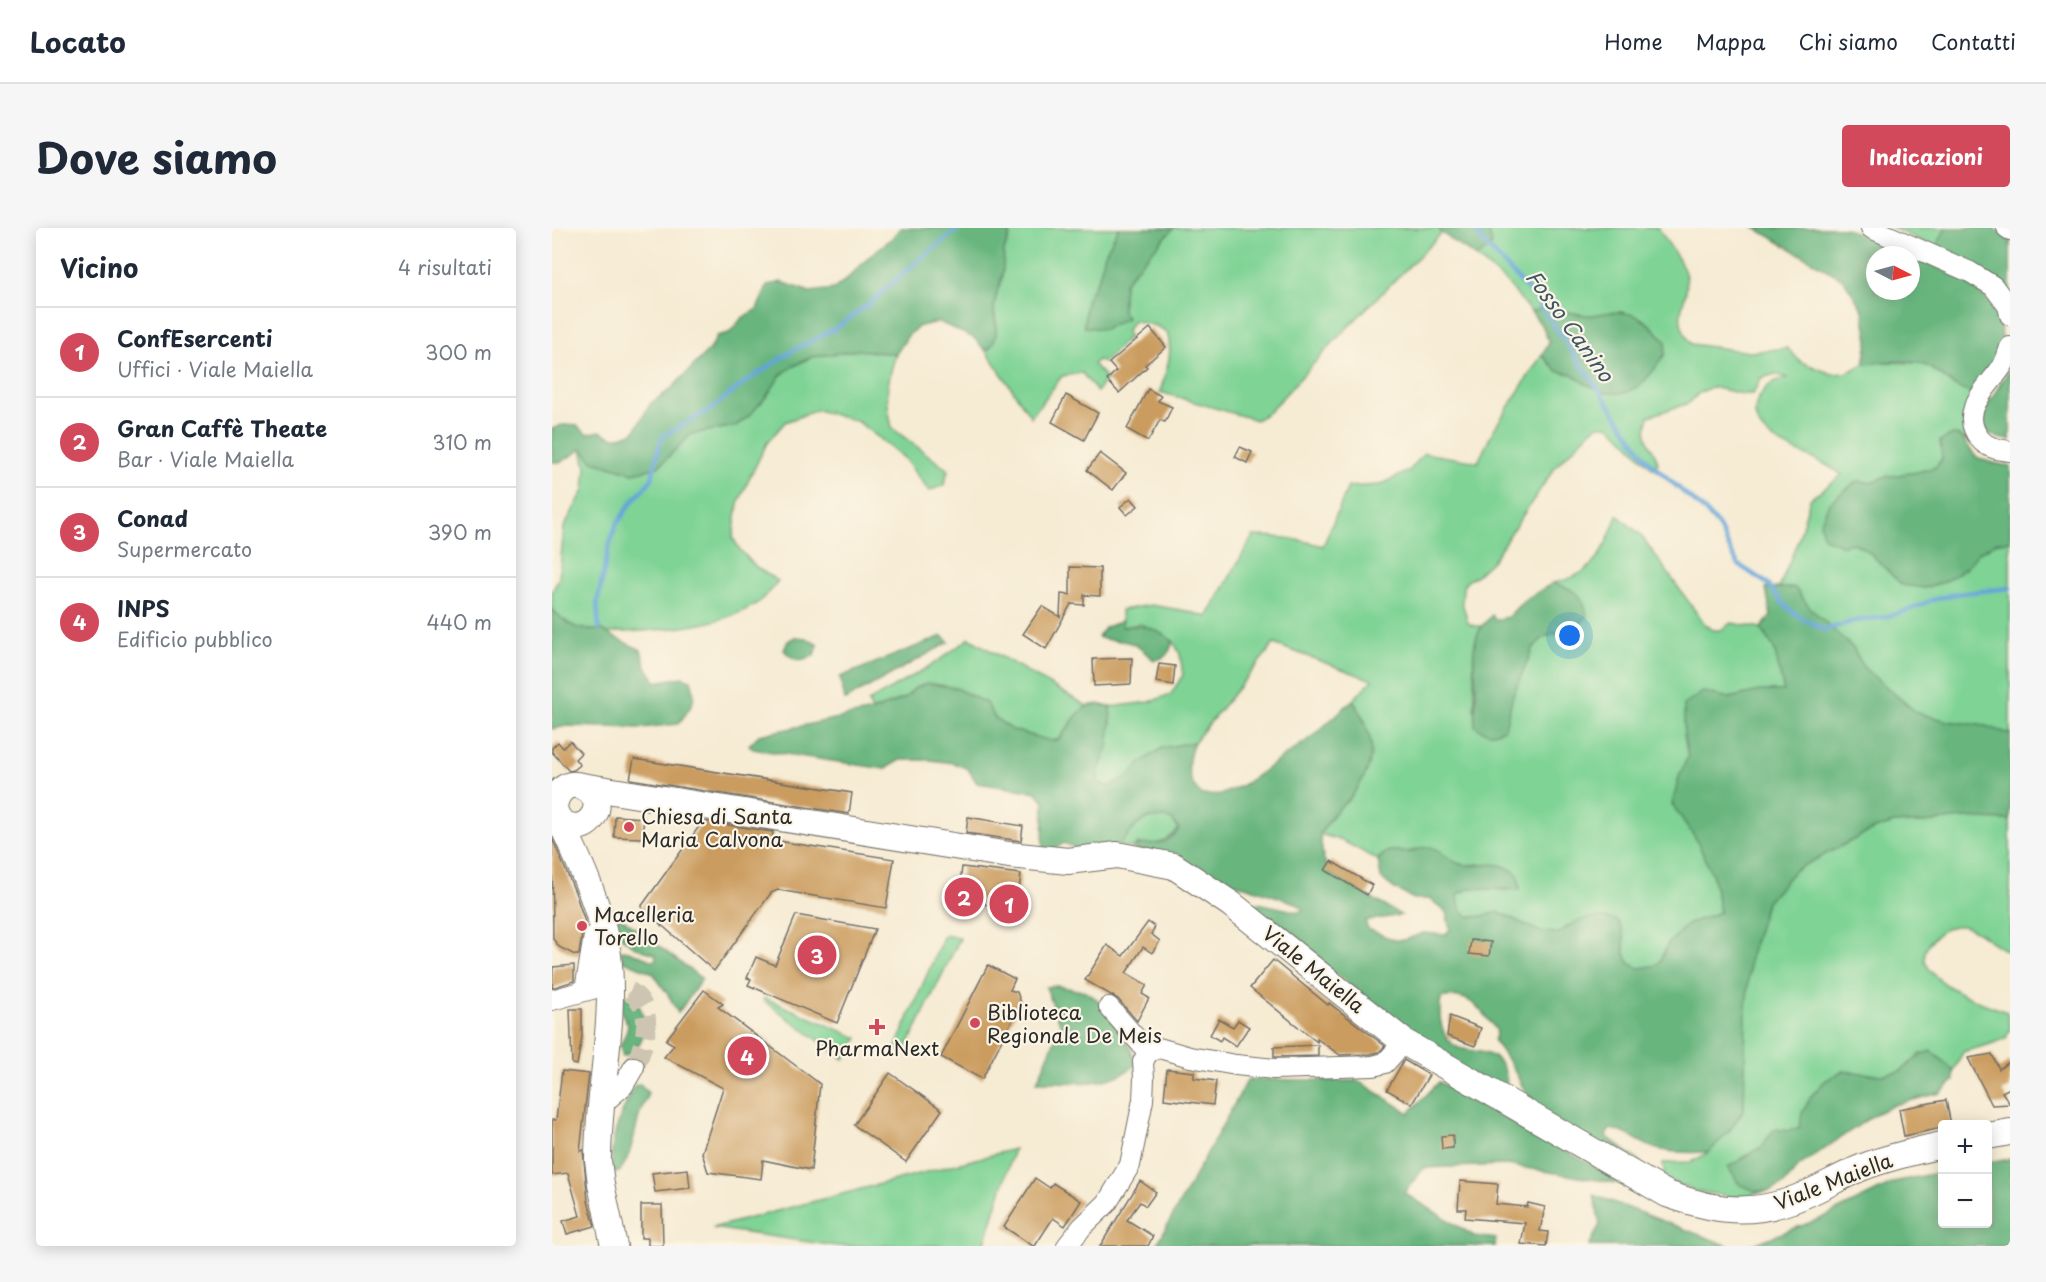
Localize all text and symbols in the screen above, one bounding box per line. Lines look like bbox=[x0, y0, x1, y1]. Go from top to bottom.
text: Locato bbox=[30, 20, 126, 63]
text: Home bbox=[1604, 25, 1663, 57]
text: Mappa bbox=[1696, 25, 1766, 57]
text: Chi siamo bbox=[1799, 25, 1898, 57]
text: Contatti bbox=[1931, 25, 2016, 57]
text: Dove siamo bbox=[36, 125, 277, 188]
button: Indicazioni bbox=[1842, 125, 2010, 187]
north arrow bbox=[1866, 246, 1920, 300]
text: Vicino bbox=[60, 248, 138, 287]
text: 4 risultati bbox=[398, 252, 492, 282]
water label: Fosso Canino bbox=[1519, 262, 1623, 389]
text: ConfEsercenti bbox=[117, 321, 273, 354]
text: 1 bbox=[75, 337, 84, 367]
text: 300 m bbox=[425, 337, 492, 367]
text: Uffici · Viale Maiella bbox=[117, 354, 313, 384]
text: Gran Caffè Theate bbox=[117, 411, 327, 444]
text: 2 bbox=[72, 427, 87, 457]
text: 310 m bbox=[432, 427, 492, 457]
text: Bar · Viale Maiella bbox=[117, 444, 294, 474]
text: Conad bbox=[117, 501, 188, 534]
text: 3 bbox=[73, 517, 86, 547]
text: 390 m bbox=[428, 517, 492, 547]
text: Supermercato bbox=[117, 534, 252, 564]
text: INPS bbox=[117, 591, 170, 624]
text: 4 bbox=[73, 607, 86, 637]
text: 440 m bbox=[427, 607, 492, 637]
your location bbox=[1555, 621, 1584, 650]
text: Edificio pubblico bbox=[117, 624, 273, 654]
place label: Chiesa di Santa Maria Calvona bbox=[641, 801, 792, 854]
marker: Chiesa di Santa Maria Calvona bbox=[622, 820, 636, 834]
pin: 2 bbox=[944, 874, 984, 920]
pin: 1 bbox=[990, 882, 1028, 926]
place label: Macelleria Torello bbox=[594, 899, 694, 952]
street label: Viale Maiella bbox=[1256, 918, 1372, 1020]
marker: Macelleria Torello bbox=[575, 919, 589, 933]
pin: 3 bbox=[798, 932, 836, 978]
place label: Biblioteca Regionale De Meis bbox=[987, 997, 1162, 1050]
marker: Biblioteca Regionale De Meis bbox=[968, 1016, 982, 1030]
marker: PharmaNext bbox=[870, 1020, 884, 1034]
place label: PharmaNext bbox=[815, 1033, 939, 1063]
pin: 4 bbox=[728, 1034, 766, 1078]
map controls bbox=[1938, 1120, 1992, 1228]
button: + bbox=[1938, 1120, 1992, 1174]
street label: Viale Maiella bbox=[1769, 1145, 1897, 1217]
button: − bbox=[1938, 1174, 1992, 1228]

